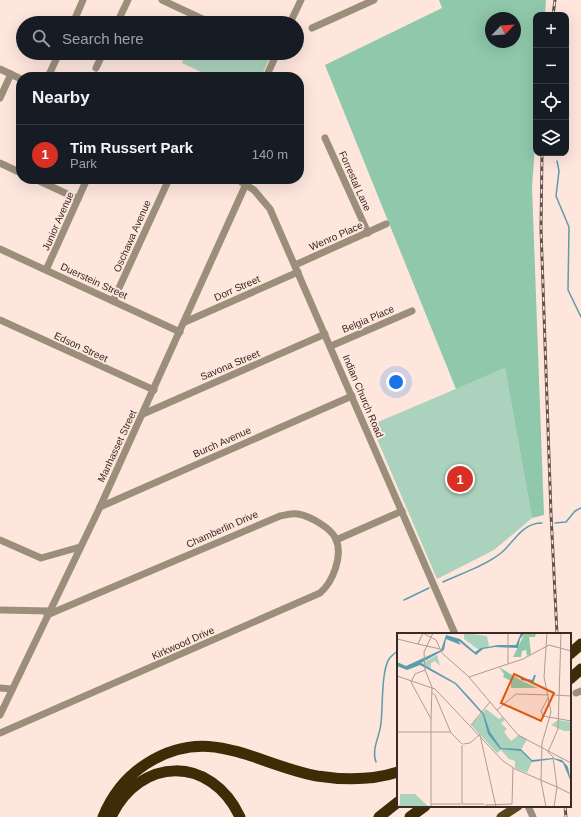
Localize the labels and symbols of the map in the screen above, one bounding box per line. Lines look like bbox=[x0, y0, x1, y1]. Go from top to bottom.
north arrow bbox=[485, 12, 521, 48]
street label: Forrestal Lane bbox=[337, 149, 373, 213]
street label: Junior Avenue bbox=[40, 189, 76, 252]
street label: Oschawa Avenue bbox=[111, 198, 153, 274]
street label: Wenro Place bbox=[308, 219, 365, 253]
street label: Duerstein Street bbox=[59, 261, 129, 301]
street label: Dorr Street bbox=[212, 273, 262, 303]
street label: Belgia Place bbox=[340, 303, 396, 335]
street label: Edson Street bbox=[52, 330, 110, 364]
street label: Savona Street bbox=[199, 347, 262, 382]
street label: Indian Church Road bbox=[341, 353, 385, 439]
your location bbox=[386, 372, 406, 392]
street label: Manhasset Street bbox=[95, 408, 139, 484]
street label: Burch Avenue bbox=[191, 424, 253, 460]
pin: 1 bbox=[447, 464, 473, 494]
street label: Chamberlin Drive bbox=[184, 508, 260, 550]
street label: Kirkwood Drive bbox=[150, 624, 216, 662]
inset map bbox=[397, 633, 571, 807]

